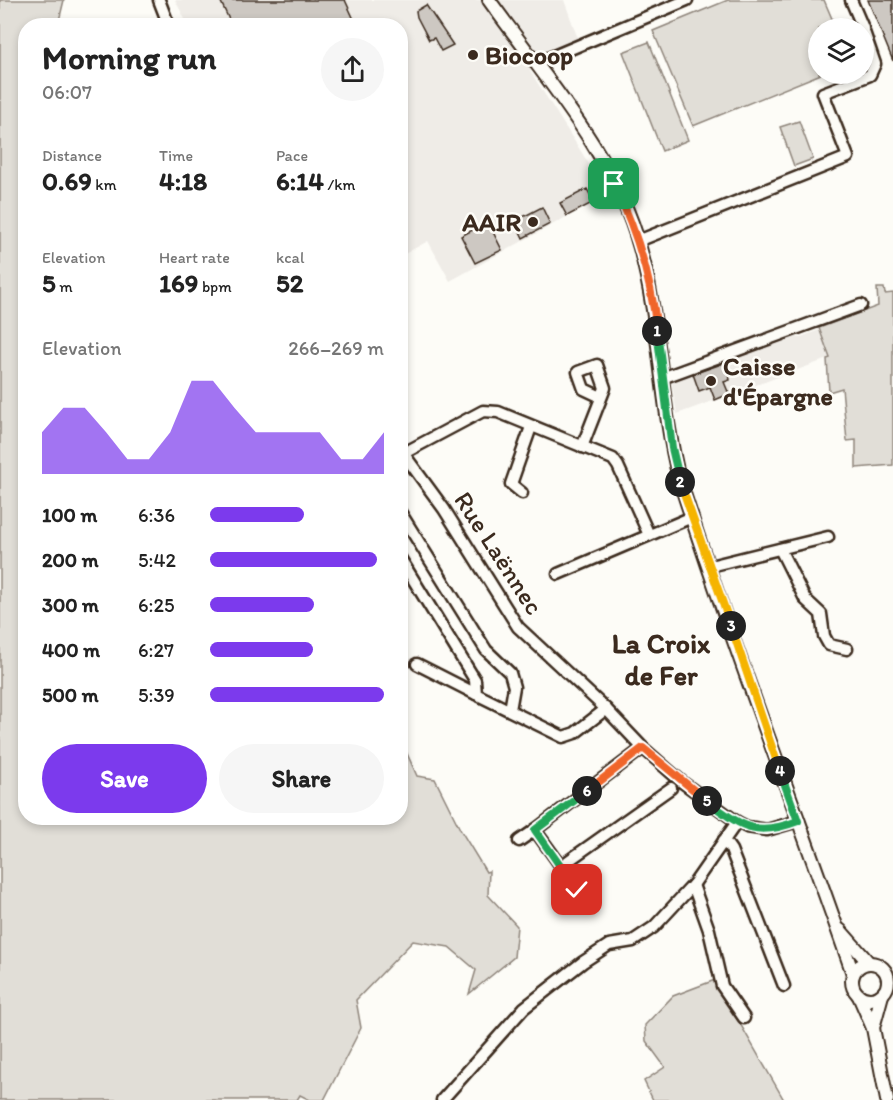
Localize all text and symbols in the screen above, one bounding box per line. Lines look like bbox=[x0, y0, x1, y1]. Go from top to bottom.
map controls bbox=[808, 18, 874, 84]
button: layers bbox=[808, 18, 874, 84]
text: Morning run bbox=[42, 38, 217, 77]
button: share bbox=[321, 38, 384, 101]
place label: Biocoop bbox=[485, 39, 573, 71]
marker: Biocoop bbox=[466, 48, 480, 62]
text: 06:07 bbox=[42, 80, 92, 104]
text: Distance bbox=[42, 146, 102, 165]
text: Time bbox=[159, 146, 193, 165]
text: Pace bbox=[276, 146, 308, 165]
pin bbox=[588, 158, 639, 209]
text: 0.69 bbox=[42, 165, 92, 197]
text: 4:18 bbox=[159, 165, 207, 197]
text: 6:14 bbox=[276, 165, 324, 197]
icon: arrive bbox=[597, 167, 630, 200]
text: km bbox=[92, 175, 117, 194]
text: /km bbox=[324, 175, 355, 194]
place label: AAIR bbox=[461, 206, 521, 238]
marker: AAIR bbox=[526, 215, 540, 229]
text: Elevation bbox=[42, 248, 106, 267]
text: Heart rate bbox=[159, 248, 230, 267]
text: kcal bbox=[276, 248, 304, 267]
text: 5 bbox=[42, 267, 56, 299]
text: 169 bbox=[159, 267, 198, 299]
text: 52 bbox=[276, 267, 303, 299]
text: m bbox=[56, 277, 73, 296]
text: bpm bbox=[198, 277, 232, 296]
pin: 1 bbox=[642, 316, 672, 346]
text: 1 bbox=[653, 321, 661, 340]
text: Elevation bbox=[42, 336, 121, 360]
text: 266–269 m bbox=[288, 336, 384, 360]
place label: Caisse d'Épargne bbox=[723, 350, 833, 412]
marker: Caisse d'Épargne bbox=[704, 374, 718, 388]
pin: 2 bbox=[665, 467, 695, 497]
text: 2 bbox=[676, 472, 684, 491]
street label: Rue Laënnec bbox=[447, 485, 551, 621]
text: 100 m bbox=[42, 503, 97, 527]
text: 6:36 bbox=[138, 503, 175, 527]
text: 200 m bbox=[42, 548, 98, 572]
text: 5:42 bbox=[138, 548, 176, 572]
text: 300 m bbox=[42, 593, 99, 617]
text: 6:25 bbox=[138, 593, 175, 617]
pin: 3 bbox=[716, 611, 746, 641]
text: 3 bbox=[727, 616, 735, 635]
district label: La Croix de Fer bbox=[612, 626, 711, 692]
text: 400 m bbox=[42, 638, 100, 662]
text: 6:27 bbox=[138, 638, 174, 662]
text: 500 m bbox=[42, 683, 98, 707]
text: 5:39 bbox=[138, 683, 175, 707]
button: Save bbox=[42, 744, 207, 813]
button: Share bbox=[219, 744, 384, 813]
pin: 4 bbox=[765, 756, 795, 786]
text: 4 bbox=[775, 761, 785, 780]
pin: 6 bbox=[572, 776, 602, 806]
text: 6 bbox=[583, 781, 591, 800]
pin: 5 bbox=[692, 786, 722, 816]
text: 5 bbox=[703, 791, 711, 810]
pin bbox=[551, 864, 602, 915]
icon: check bbox=[560, 873, 593, 906]

